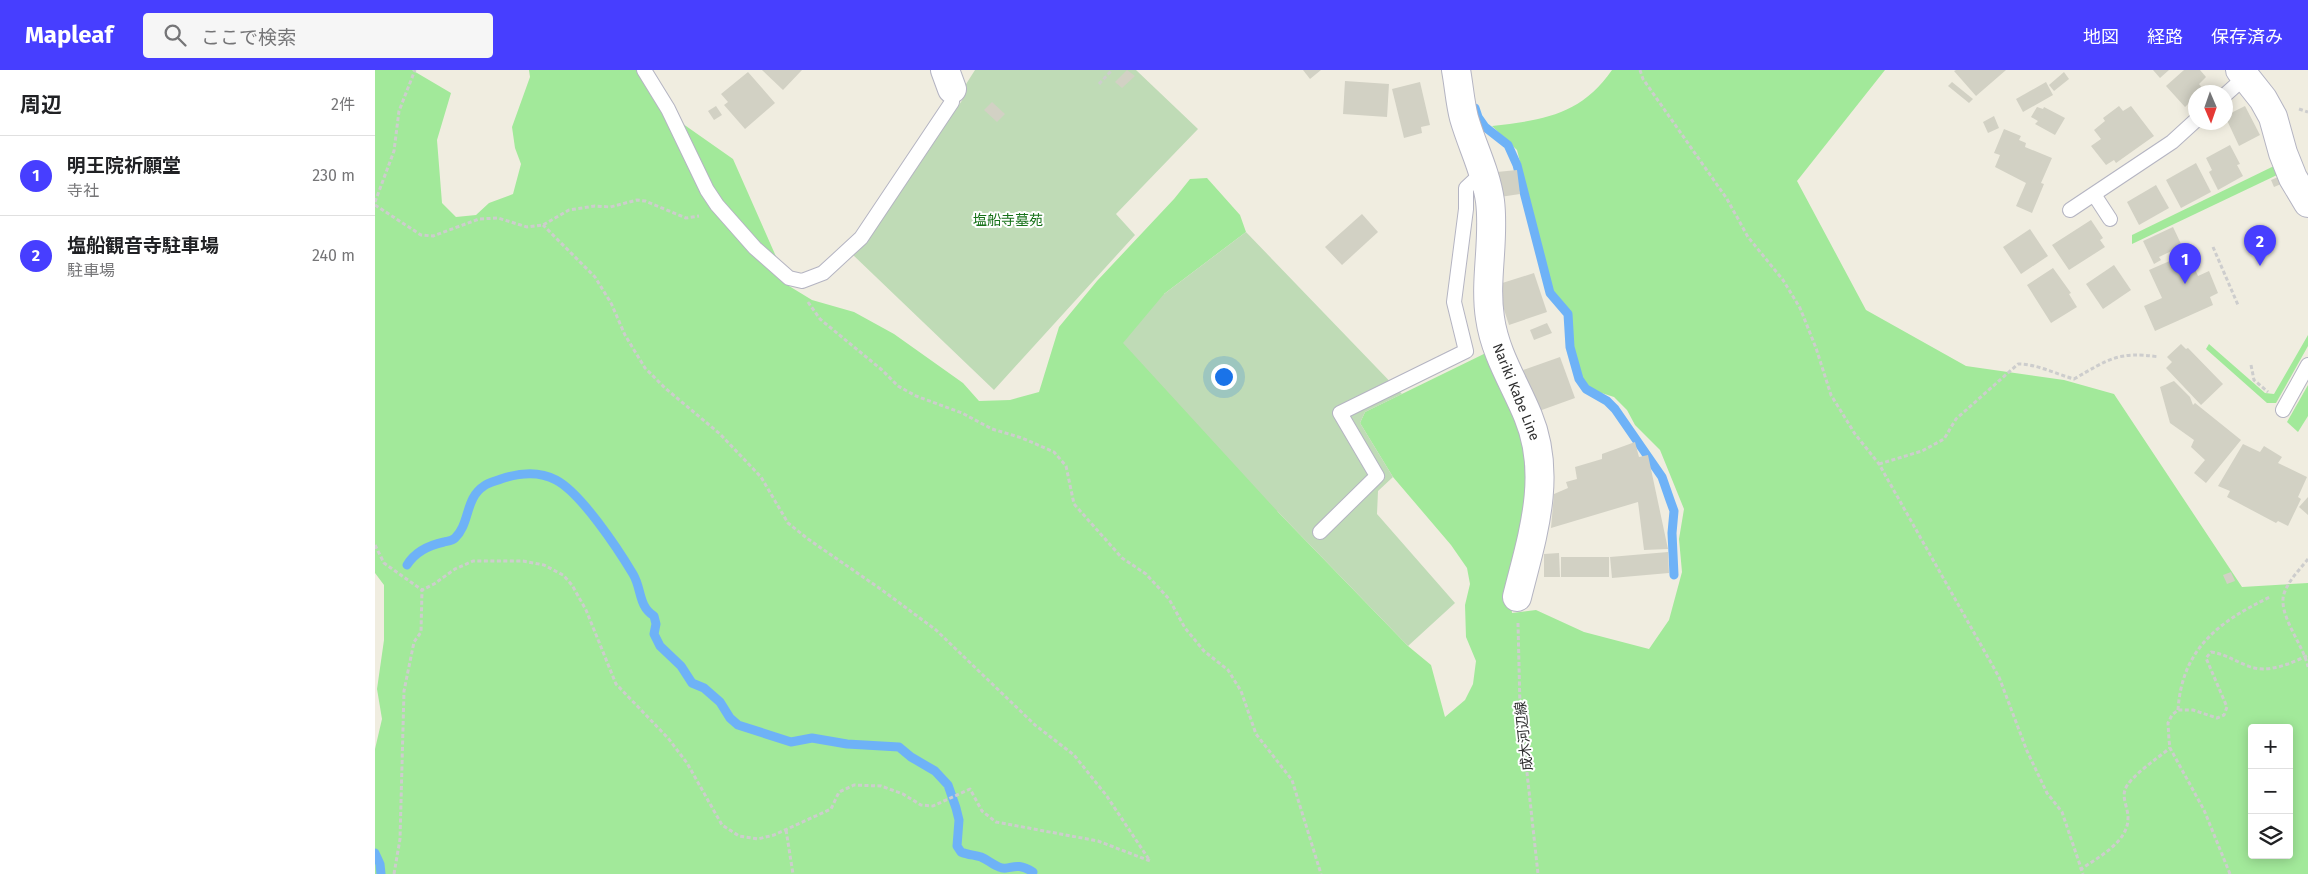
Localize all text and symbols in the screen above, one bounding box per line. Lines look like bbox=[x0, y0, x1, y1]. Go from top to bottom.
search box bbox=[143, 13, 493, 58]
text: Mapleaf bbox=[25, 21, 113, 49]
icon: search bbox=[161, 21, 189, 49]
text: ここで検索 bbox=[201, 26, 296, 49]
text: 地図 bbox=[2083, 26, 2119, 48]
text: 経路 bbox=[2147, 26, 2183, 48]
text: 保存済み bbox=[2211, 26, 2283, 48]
north arrow bbox=[2188, 85, 2233, 130]
text: 周辺 bbox=[20, 92, 62, 118]
text: 2件 bbox=[331, 95, 355, 114]
text: 明王院祈願堂 bbox=[67, 154, 181, 177]
text: 1 bbox=[32, 166, 40, 185]
text: 230 m bbox=[312, 166, 355, 185]
text: 寺社 bbox=[67, 181, 99, 200]
park label: 塩船寺墓苑 bbox=[973, 212, 1043, 229]
pin: 2 bbox=[2244, 225, 2276, 266]
text: 塩船観音寺駐車場 bbox=[67, 234, 219, 257]
pin: 1 bbox=[2169, 243, 2201, 284]
text: 2 bbox=[32, 246, 40, 265]
text: 240 m bbox=[312, 246, 355, 265]
text: 駐車場 bbox=[67, 261, 115, 280]
street label: Nariki Kabe Line bbox=[1489, 341, 1543, 443]
your location bbox=[1211, 364, 1237, 390]
street label: 成木河辺線 bbox=[1512, 700, 1536, 772]
map controls bbox=[2248, 724, 2293, 859]
button: + bbox=[2248, 724, 2293, 769]
button: − bbox=[2248, 769, 2293, 814]
button: layers bbox=[2248, 814, 2293, 859]

